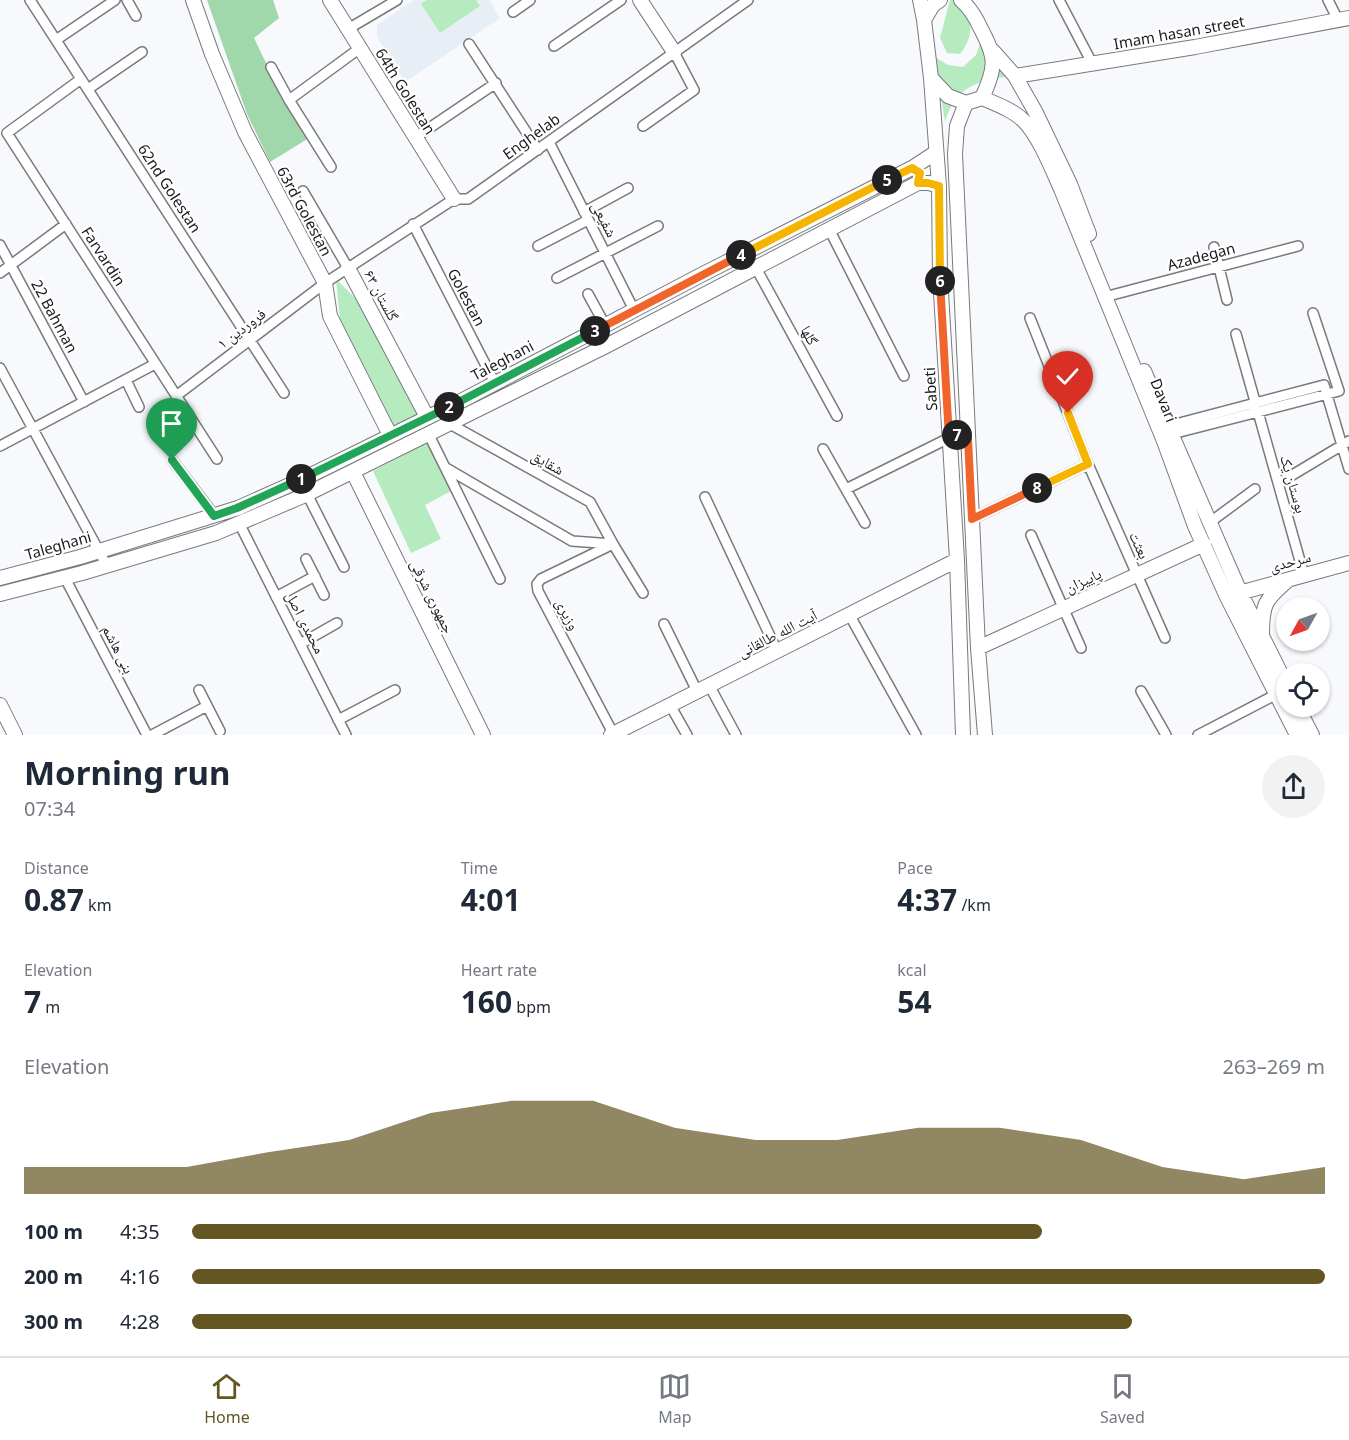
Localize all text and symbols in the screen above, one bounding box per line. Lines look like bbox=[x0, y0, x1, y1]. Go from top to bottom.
street label: Imam hasan street bbox=[1112, 11, 1247, 53]
street label: 64th Golestan bbox=[371, 44, 441, 138]
street label: Enghelab bbox=[498, 108, 564, 164]
street label: 62nd Golestan bbox=[134, 140, 206, 236]
street label: 63rd Golestan bbox=[273, 163, 337, 259]
pin: 5 bbox=[872, 165, 902, 195]
text: 5 bbox=[882, 169, 892, 191]
street label: شفیعی bbox=[587, 198, 623, 241]
street label: Farvardin bbox=[77, 223, 131, 289]
street label: Azadegan bbox=[1165, 237, 1237, 275]
pin: 4 bbox=[726, 240, 756, 270]
text: 4 bbox=[736, 244, 746, 266]
street label: Golestan bbox=[443, 265, 491, 329]
street label: گلستان ۶۳ bbox=[359, 266, 404, 325]
pin: 6 bbox=[925, 266, 955, 296]
text: 6 bbox=[935, 270, 945, 292]
street label: 22 Bahman bbox=[27, 276, 83, 356]
street label: فروردین ۱ bbox=[213, 303, 270, 354]
pin: 3 bbox=[580, 316, 610, 346]
text: 3 bbox=[590, 320, 600, 342]
street label: گلها bbox=[797, 322, 824, 349]
street label: Taleghani bbox=[467, 335, 537, 385]
pin bbox=[1042, 351, 1093, 413]
icon: check bbox=[1051, 360, 1084, 393]
street label: Sabeti bbox=[919, 367, 941, 411]
street label: Davari bbox=[1146, 375, 1182, 425]
pin: 2 bbox=[434, 392, 464, 422]
text: 2 bbox=[444, 396, 454, 418]
pin bbox=[146, 398, 197, 460]
icon: arrive bbox=[155, 407, 188, 440]
pin: 7 bbox=[942, 420, 972, 450]
text: 7 bbox=[952, 424, 962, 446]
street label: شقایق bbox=[528, 445, 568, 480]
street label: بوستان یک bbox=[1275, 453, 1312, 516]
pin: 1 bbox=[286, 464, 316, 494]
text: 1 bbox=[296, 468, 306, 490]
pin: 8 bbox=[1022, 473, 1052, 503]
text: 8 bbox=[1032, 477, 1042, 499]
street label: Taleghani bbox=[23, 526, 93, 564]
street label: بعثت bbox=[1125, 528, 1155, 562]
street label: سرحدی bbox=[1267, 546, 1313, 577]
street label: جمهوری شرقی bbox=[406, 556, 460, 637]
street label: پاییزان bbox=[1062, 563, 1105, 598]
street label: محمدی اصل bbox=[281, 587, 330, 657]
street label: وزیری bbox=[550, 595, 585, 634]
north arrow bbox=[1276, 597, 1330, 651]
map controls bbox=[1276, 597, 1330, 717]
street label: آیت الله طالقانی bbox=[734, 604, 822, 663]
street label: بنی هاشم bbox=[97, 621, 140, 677]
button: locate bbox=[1276, 663, 1330, 717]
text: Morning run bbox=[24, 750, 230, 795]
button: share bbox=[1262, 755, 1325, 818]
text: 07:34 bbox=[24, 795, 75, 822]
text: Distance bbox=[24, 857, 89, 879]
text: Time bbox=[461, 857, 498, 879]
text: Pace bbox=[897, 857, 933, 879]
text: 0.87 bbox=[24, 879, 84, 920]
text: 4:01 bbox=[461, 879, 521, 920]
text: 4:37 bbox=[897, 879, 957, 920]
text: km bbox=[84, 894, 112, 916]
text: /km bbox=[957, 894, 991, 916]
text: Elevation bbox=[24, 959, 92, 981]
text: Heart rate bbox=[461, 959, 537, 981]
text: kcal bbox=[897, 959, 927, 981]
text: 7 bbox=[24, 981, 41, 1022]
text: 160 bbox=[461, 981, 512, 1022]
text: 54 bbox=[897, 981, 932, 1022]
text: m bbox=[41, 996, 60, 1018]
text: bpm bbox=[512, 996, 551, 1018]
text: Elevation bbox=[24, 1053, 109, 1080]
text: 263–269 m bbox=[1222, 1053, 1325, 1080]
text: 100 m bbox=[24, 1218, 83, 1245]
text: 4:35 bbox=[120, 1218, 160, 1245]
text: 200 m bbox=[24, 1263, 83, 1290]
text: 4:16 bbox=[120, 1263, 160, 1290]
text: 300 m bbox=[24, 1308, 83, 1335]
text: 4:28 bbox=[120, 1308, 160, 1335]
tab: Home bbox=[204, 1370, 250, 1428]
tab: Map bbox=[658, 1370, 692, 1428]
tab: Saved bbox=[1100, 1370, 1145, 1428]

